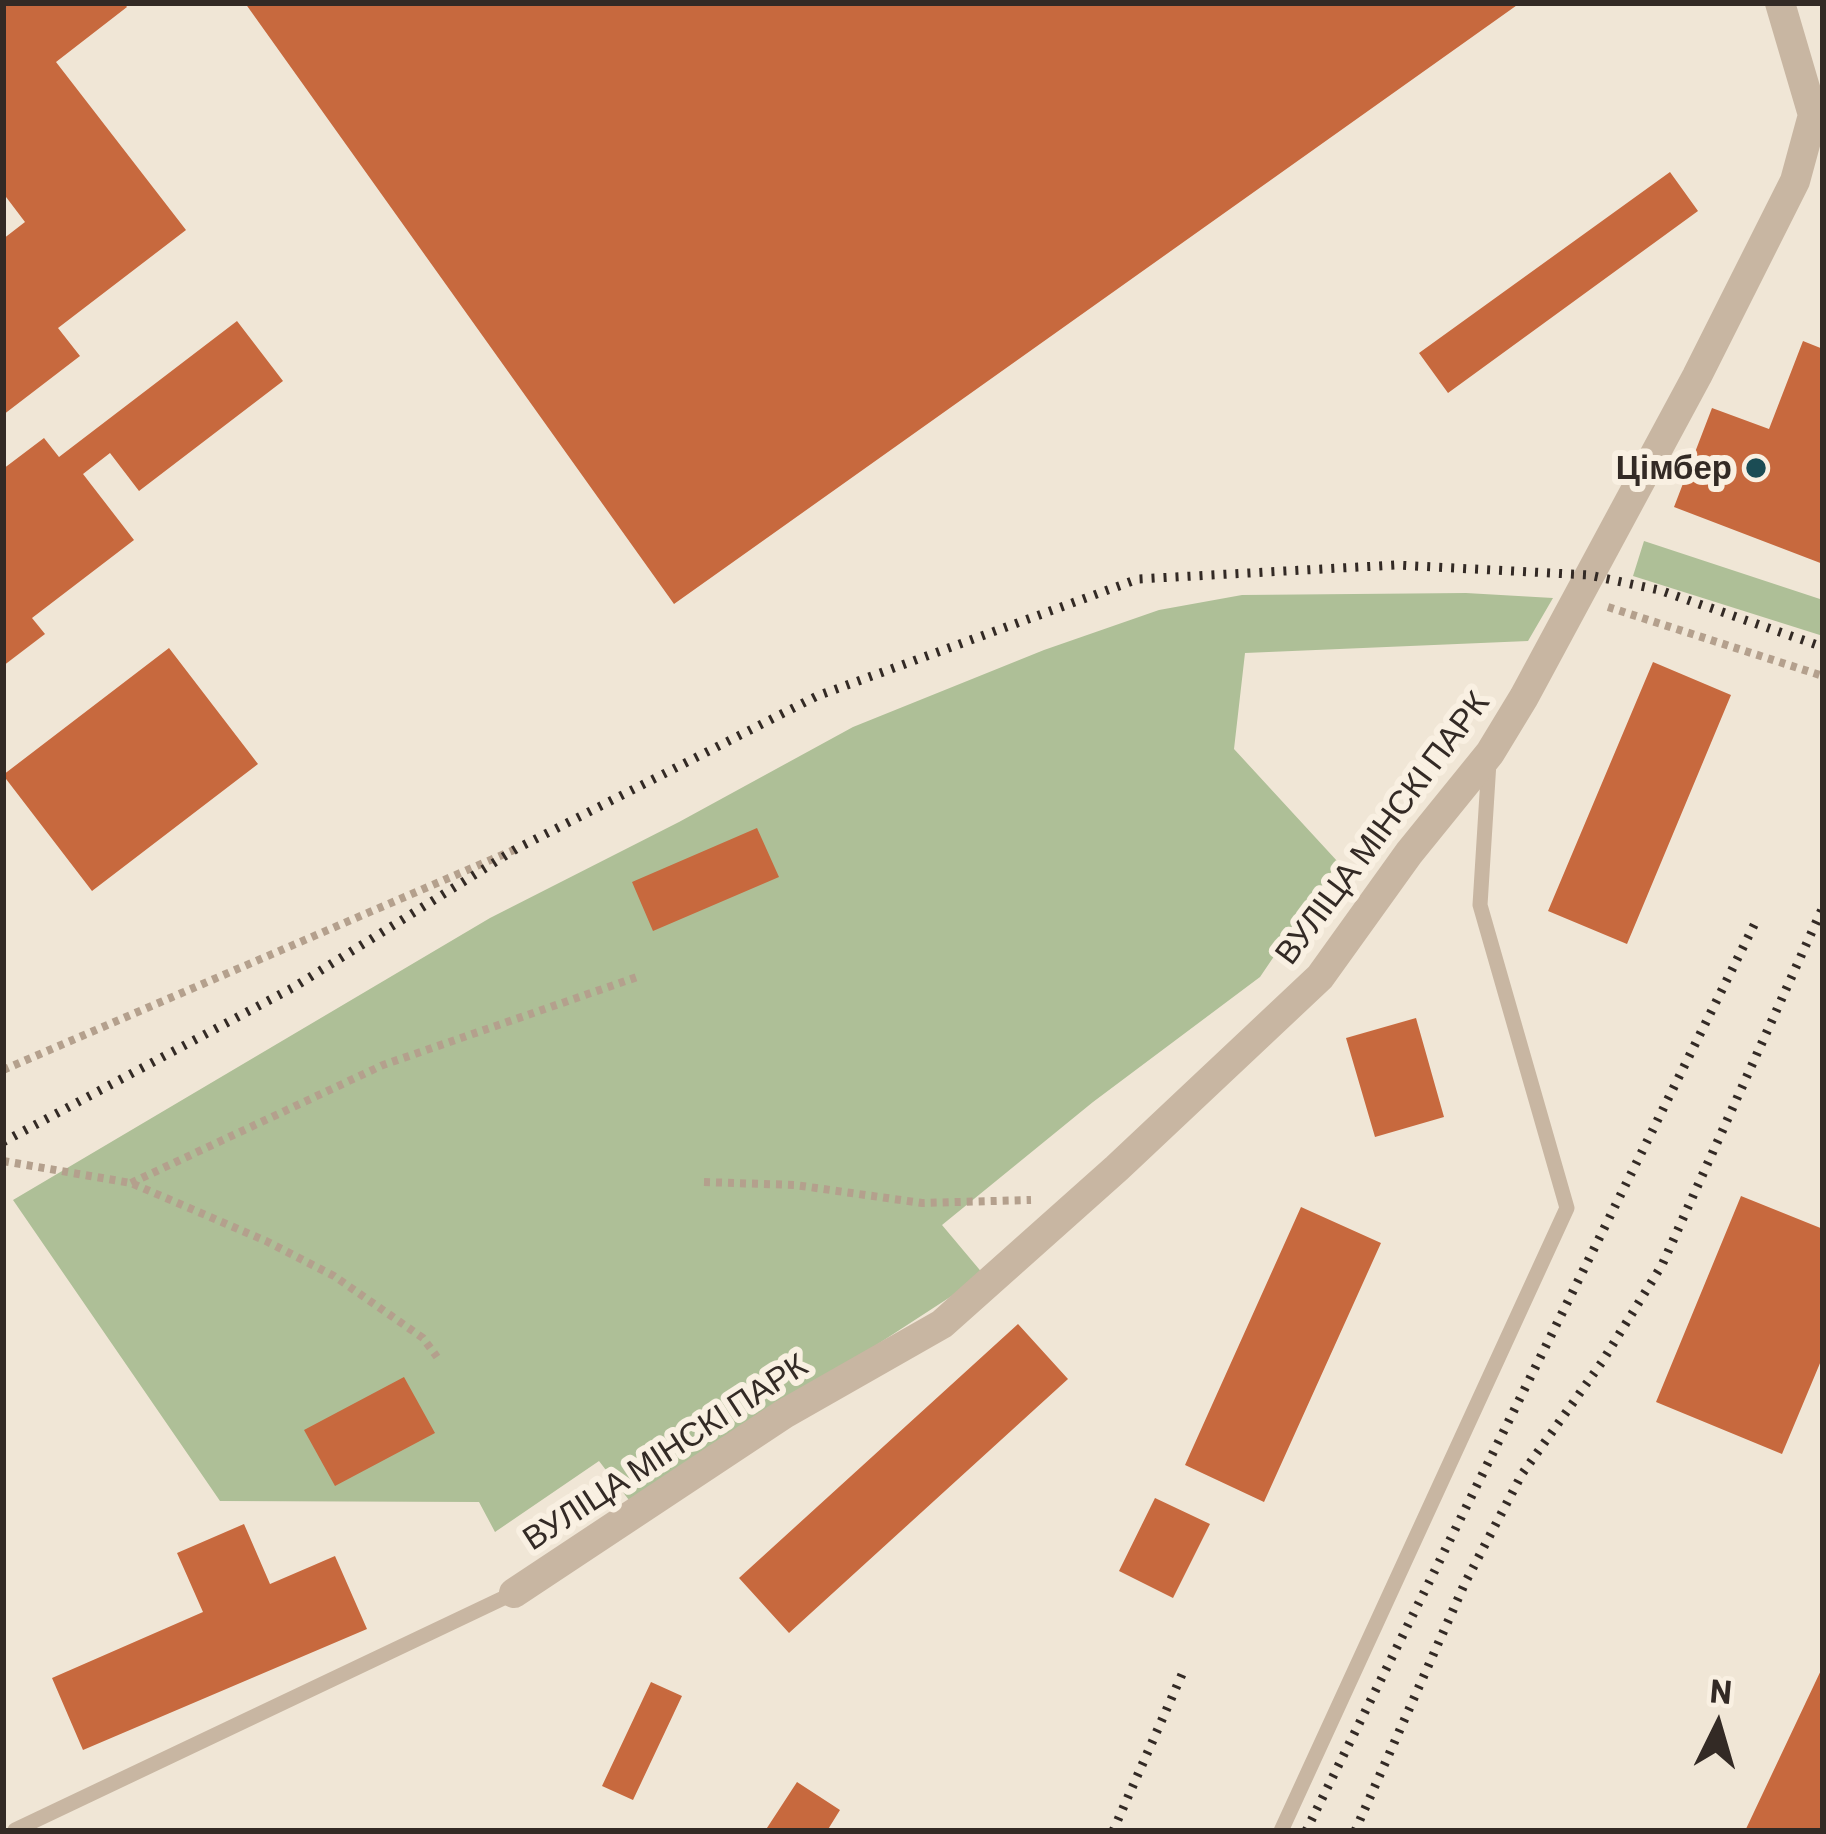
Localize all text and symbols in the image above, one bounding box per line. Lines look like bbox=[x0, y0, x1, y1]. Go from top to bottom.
place label: Цімбер bbox=[1616, 448, 1732, 488]
marker: Цімбер bbox=[1743, 455, 1769, 481]
street label: ВУЛІЦА МІНСКІ ПАРК bbox=[1267, 684, 1497, 972]
street label: ВУЛІЦА МІНСКІ ПАРК bbox=[515, 1345, 815, 1559]
north arrow bbox=[1658, 1666, 1778, 1786]
text: N bbox=[1708, 1669, 1734, 1711]

